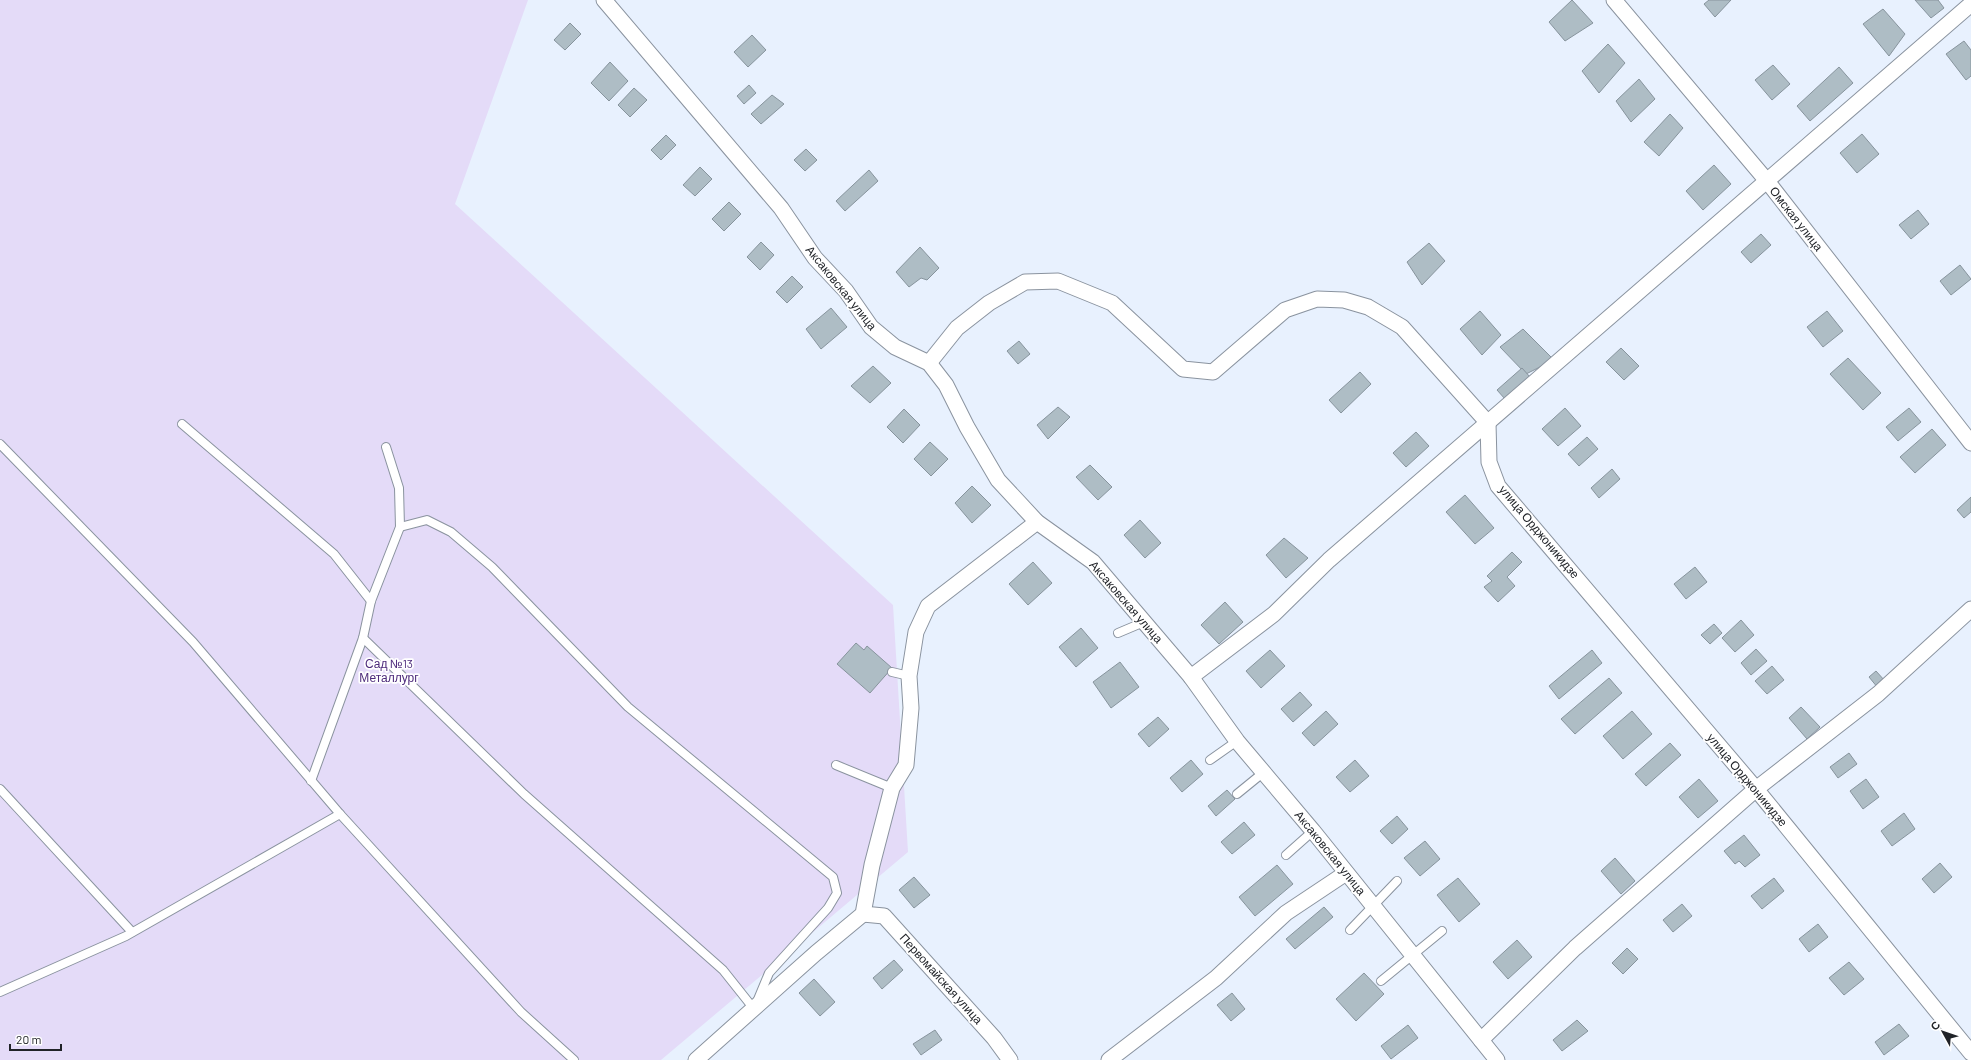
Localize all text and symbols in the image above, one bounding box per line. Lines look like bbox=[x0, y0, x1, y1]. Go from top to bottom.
street label: Омская улица bbox=[1767, 183, 1826, 254]
street label: Аксаковская улица bbox=[803, 242, 880, 333]
street label: улица Орджоникидзе bbox=[1496, 482, 1583, 582]
street label: Аксаковская улица bbox=[1086, 557, 1167, 646]
park label: Сад №13 Металлург bbox=[359, 656, 419, 685]
street label: улица Орджоникидзе bbox=[1704, 730, 1791, 830]
street label: Аксаковская улица bbox=[1292, 807, 1369, 898]
street label: Первомайская улица bbox=[897, 930, 986, 1027]
north arrow bbox=[1923, 1012, 1963, 1052]
text: С bbox=[1927, 1018, 1943, 1032]
scale bar bbox=[10, 1026, 61, 1052]
text: 20 m bbox=[16, 1032, 42, 1046]

